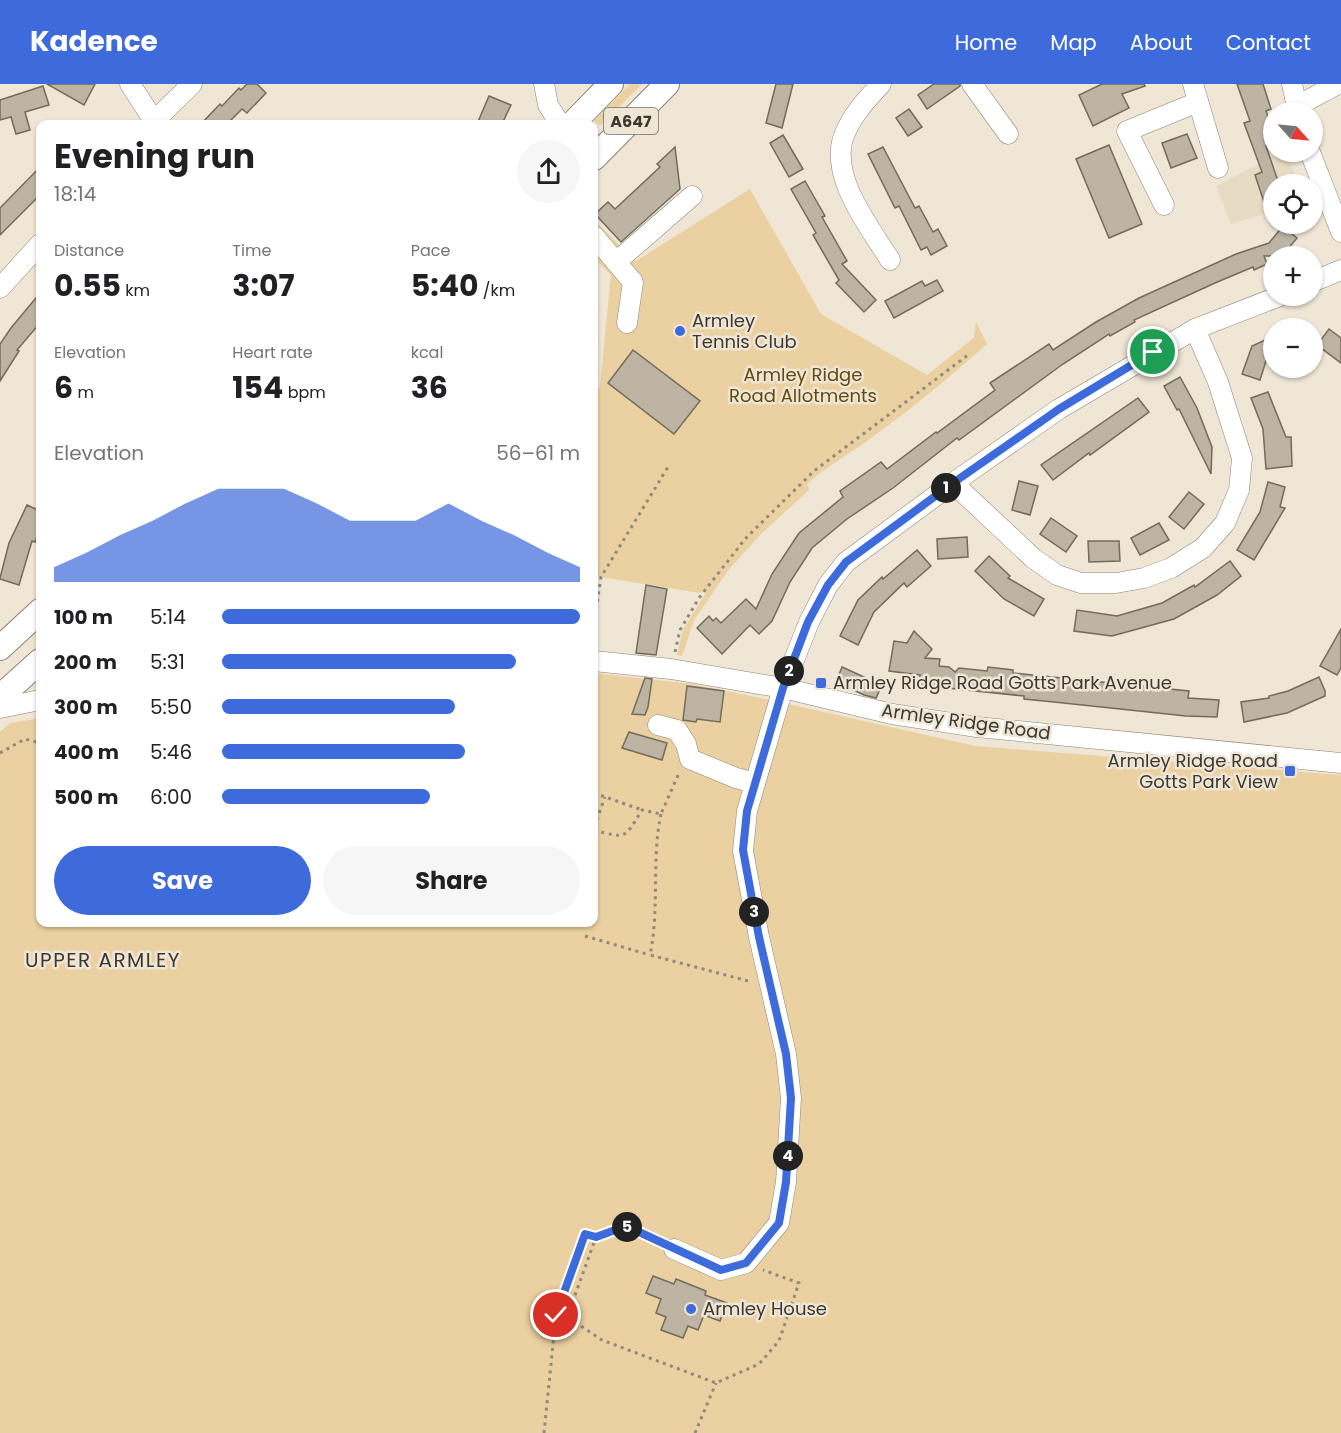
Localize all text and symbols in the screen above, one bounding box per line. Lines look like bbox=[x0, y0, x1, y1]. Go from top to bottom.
text: Kadence bbox=[30, 22, 158, 61]
text: Home bbox=[955, 28, 1017, 57]
text: Map bbox=[1050, 28, 1097, 57]
text: About bbox=[1130, 28, 1193, 57]
text: Contact bbox=[1226, 28, 1311, 57]
north arrow bbox=[1263, 102, 1323, 162]
map controls bbox=[1263, 102, 1323, 378]
road number: A647 bbox=[604, 108, 658, 134]
text: Evening run bbox=[54, 133, 255, 180]
button: share bbox=[517, 140, 580, 203]
button: locate bbox=[1263, 174, 1323, 234]
text: 18:14 bbox=[54, 180, 96, 208]
text: Distance bbox=[54, 239, 124, 262]
text: Time bbox=[232, 239, 271, 262]
text: Pace bbox=[411, 239, 450, 262]
button: + bbox=[1263, 246, 1323, 306]
text: 0.55 bbox=[54, 264, 121, 307]
text: 3:07 bbox=[232, 264, 295, 307]
text: 5:40 bbox=[411, 264, 479, 307]
text: km bbox=[121, 279, 150, 302]
text: /km bbox=[479, 279, 515, 302]
place label: Armley Tennis Club bbox=[692, 308, 797, 354]
button: − bbox=[1263, 318, 1323, 378]
marker: Armley Tennis Club bbox=[673, 324, 687, 338]
pin bbox=[1127, 326, 1178, 377]
icon: arrive bbox=[1136, 335, 1169, 368]
text: Elevation bbox=[54, 341, 126, 364]
text: Heart rate bbox=[232, 341, 313, 364]
text: kcal bbox=[411, 341, 443, 364]
park label: Armley Ridge Road Allotments bbox=[729, 362, 877, 408]
text: 6 bbox=[54, 366, 73, 409]
text: 154 bbox=[232, 366, 283, 409]
text: 36 bbox=[411, 366, 448, 409]
text: m bbox=[73, 381, 94, 404]
text: bpm bbox=[283, 381, 326, 404]
text: Elevation bbox=[54, 439, 144, 467]
text: 56–61 m bbox=[496, 439, 580, 467]
pin: 1 bbox=[931, 473, 961, 503]
text: 1 bbox=[943, 476, 949, 499]
text: 100 m bbox=[54, 603, 113, 631]
text: 5:14 bbox=[150, 603, 186, 631]
text: 200 m bbox=[54, 648, 117, 676]
text: 5:31 bbox=[150, 648, 185, 676]
pin: 2 bbox=[774, 656, 804, 686]
text: 2 bbox=[784, 659, 794, 682]
place label: Armley Ridge Road Gotts Park Avenue bbox=[833, 670, 1172, 695]
marker: Armley Ridge Road Gotts Park Avenue bbox=[814, 676, 828, 690]
text: 300 m bbox=[54, 693, 118, 721]
text: 5:50 bbox=[150, 693, 192, 721]
street label: Armley Ridge Road bbox=[880, 697, 1052, 746]
text: 400 m bbox=[54, 738, 119, 766]
text: 5:46 bbox=[150, 738, 192, 766]
place label: Armley Ridge Road Gotts Park View bbox=[1108, 748, 1278, 794]
marker: Armley Ridge Road Gotts Park View bbox=[1283, 764, 1297, 778]
text: 500 m bbox=[54, 783, 119, 811]
text: 6:00 bbox=[150, 783, 192, 811]
button: Save bbox=[54, 846, 311, 915]
button: Share bbox=[323, 846, 580, 915]
pin: 3 bbox=[739, 897, 769, 927]
text: 3 bbox=[749, 900, 759, 923]
district label: UPPER ARMLEY bbox=[25, 946, 181, 974]
pin: 4 bbox=[773, 1141, 803, 1171]
text: 4 bbox=[783, 1144, 793, 1167]
pin: 5 bbox=[612, 1212, 642, 1242]
text: 5 bbox=[622, 1215, 632, 1238]
pin bbox=[530, 1289, 581, 1340]
place label: Armley House bbox=[703, 1296, 827, 1321]
icon: check bbox=[539, 1298, 572, 1331]
marker: Armley House bbox=[684, 1302, 698, 1316]

